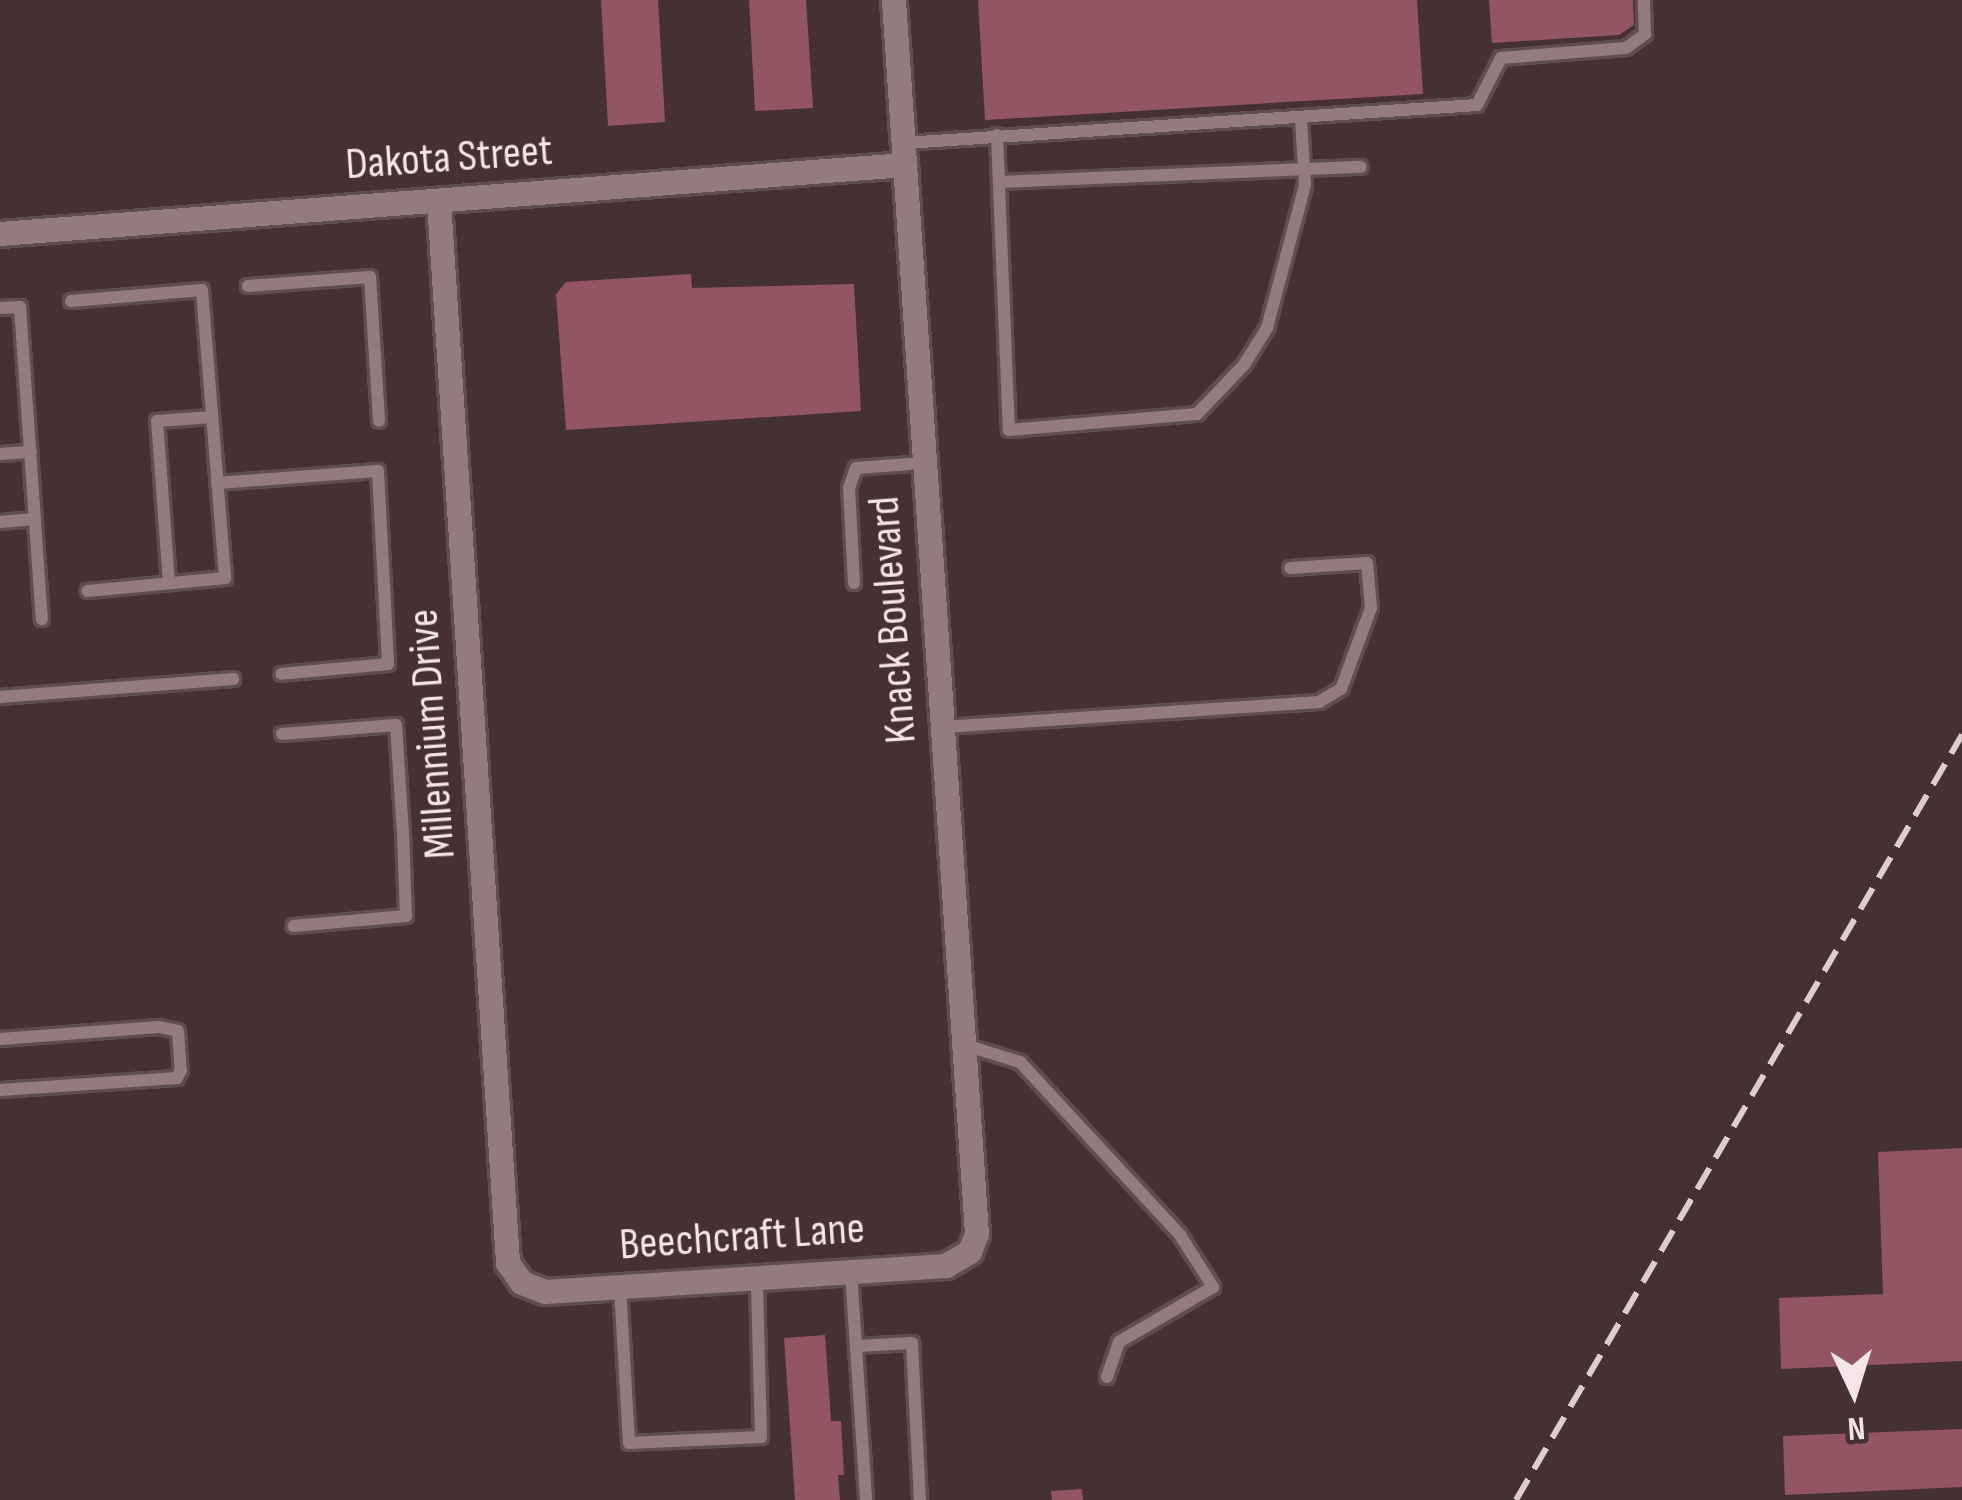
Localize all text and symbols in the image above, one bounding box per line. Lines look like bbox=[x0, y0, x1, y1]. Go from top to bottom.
street label: Dakota Street bbox=[344, 124, 554, 192]
street label: Knack Boulevard bbox=[857, 495, 929, 745]
street label: Millennium Drive bbox=[396, 607, 468, 861]
street label: Beechcraft Lane bbox=[617, 1201, 867, 1273]
north arrow bbox=[1794, 1332, 1914, 1452]
text: N bbox=[1846, 1407, 1867, 1448]

